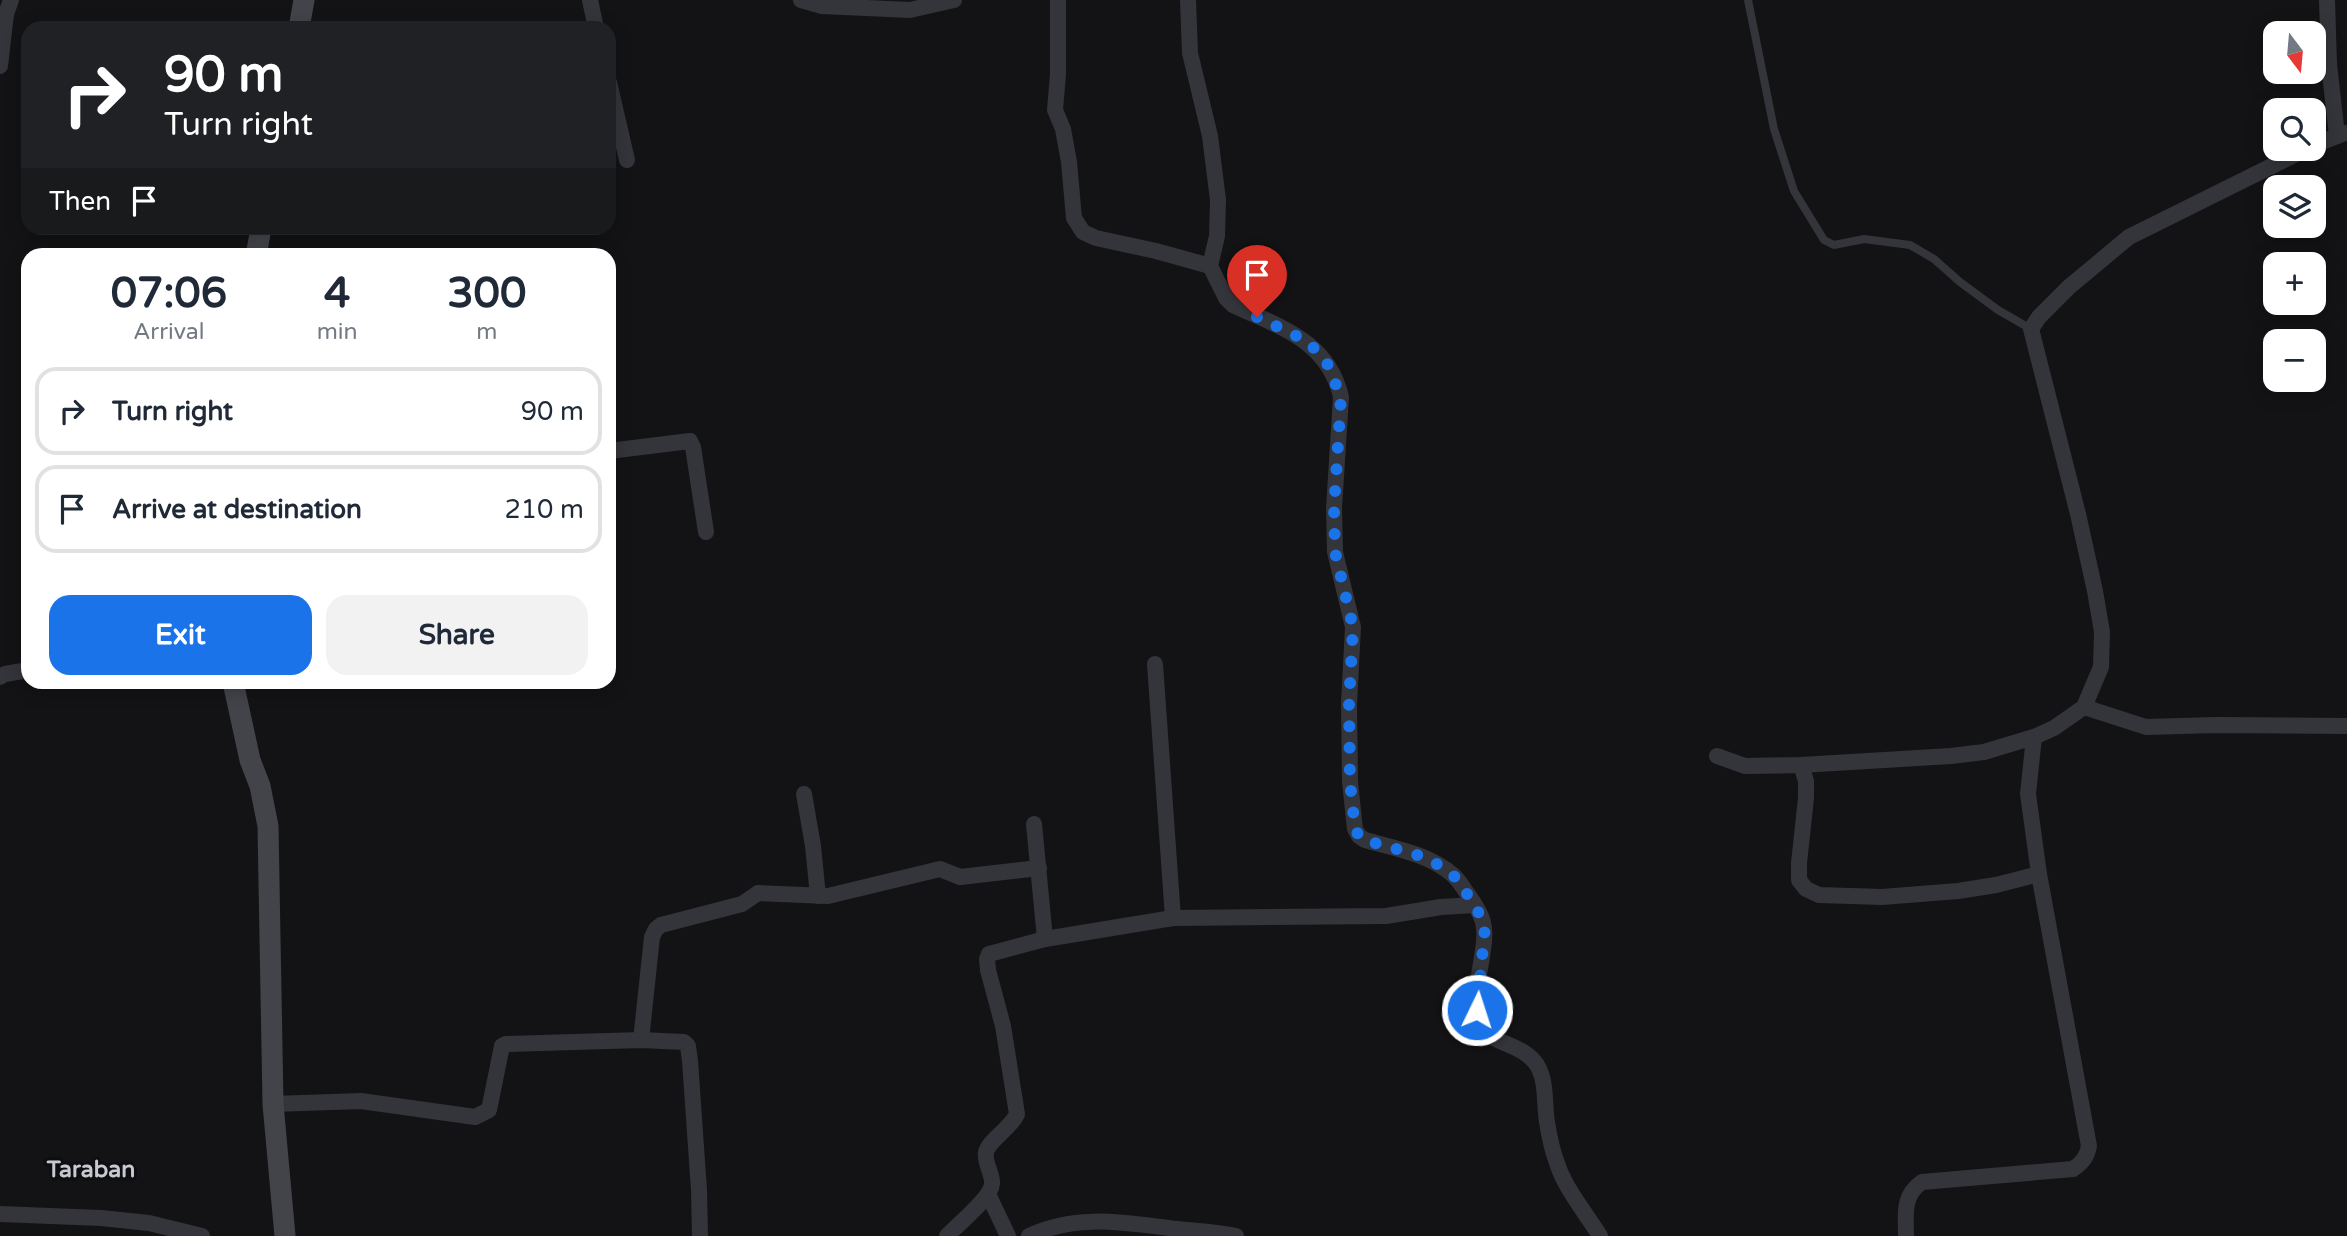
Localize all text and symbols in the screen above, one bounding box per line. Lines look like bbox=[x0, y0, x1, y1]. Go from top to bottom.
north arrow bbox=[2263, 21, 2326, 84]
map controls bbox=[2263, 21, 2326, 392]
text: 90 m bbox=[164, 46, 283, 105]
icon: right bbox=[49, 49, 140, 140]
button: search bbox=[2263, 98, 2326, 161]
text: Turn right bbox=[164, 106, 313, 144]
button: layers bbox=[2263, 175, 2326, 238]
icon: arrive bbox=[125, 182, 163, 220]
text: Then bbox=[49, 186, 111, 217]
pin bbox=[1227, 245, 1287, 317]
button: + bbox=[2263, 252, 2326, 315]
icon: arrive bbox=[1238, 256, 1276, 294]
text: 07:06 bbox=[111, 268, 227, 319]
text: 4 bbox=[324, 268, 350, 319]
text: 300 bbox=[447, 268, 526, 319]
text: Arrival bbox=[133, 318, 204, 346]
text: min bbox=[317, 318, 358, 346]
text: m bbox=[476, 318, 497, 346]
button: − bbox=[2263, 329, 2326, 392]
icon: right bbox=[53, 392, 91, 430]
text: Turn right bbox=[112, 396, 233, 427]
text: 90 m bbox=[521, 396, 584, 427]
icon: arrive bbox=[53, 490, 91, 528]
text: Arrive at destination bbox=[112, 494, 362, 525]
text: 210 m bbox=[504, 494, 584, 525]
button: Exit bbox=[49, 595, 312, 675]
button: Share bbox=[326, 595, 588, 675]
position arrow bbox=[1440, 973, 1514, 1047]
district label: Taraban bbox=[46, 1156, 135, 1184]

